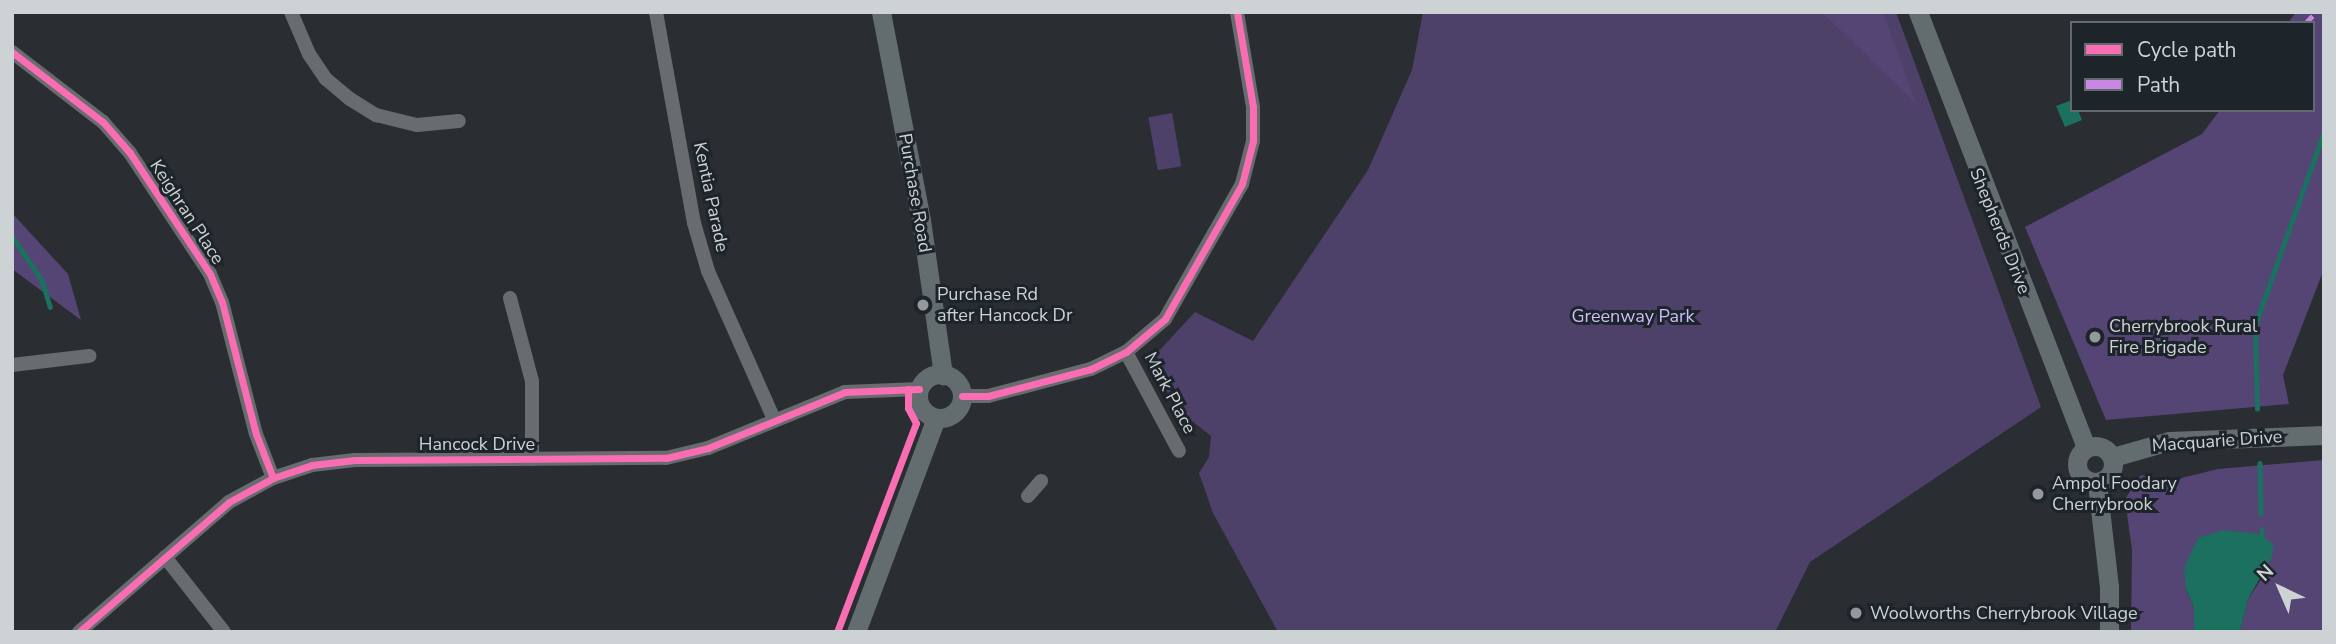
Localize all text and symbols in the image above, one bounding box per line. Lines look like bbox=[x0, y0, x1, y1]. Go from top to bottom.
legend bbox=[2070, 21, 2315, 112]
text: Cycle path bbox=[2137, 36, 2236, 64]
text: Path bbox=[2137, 71, 2180, 99]
street label: Purchase Road bbox=[894, 132, 936, 254]
street label: Kentia Parade bbox=[689, 140, 733, 254]
street label: Keighran Place bbox=[145, 156, 229, 268]
street label: Shepherds Drive bbox=[1965, 165, 2035, 297]
place label: Purchase Rd after Hancock Dr bbox=[937, 284, 1072, 326]
marker: Purchase Rd after Hancock Dr bbox=[915, 297, 931, 313]
park label: Greenway Park bbox=[1572, 305, 1694, 327]
place label: Cherrybrook Rural Fire Brigade bbox=[2109, 316, 2257, 358]
marker: Cherrybrook Rural Fire Brigade bbox=[2087, 329, 2103, 345]
street label: Mark Place bbox=[1140, 349, 1200, 437]
street label: Macquarie Drive bbox=[2151, 426, 2283, 456]
street label: Hancock Drive bbox=[419, 433, 535, 455]
place label: Ampol Foodary Cherrybrook bbox=[2052, 473, 2177, 516]
marker: Ampol Foodary Cherrybrook bbox=[2030, 486, 2046, 502]
north arrow bbox=[2245, 553, 2315, 623]
text: N bbox=[2251, 559, 2280, 587]
place label: Woolworths Cherrybrook Village bbox=[1870, 602, 2138, 624]
marker: Woolworths Cherrybrook Village bbox=[1848, 605, 1864, 621]

